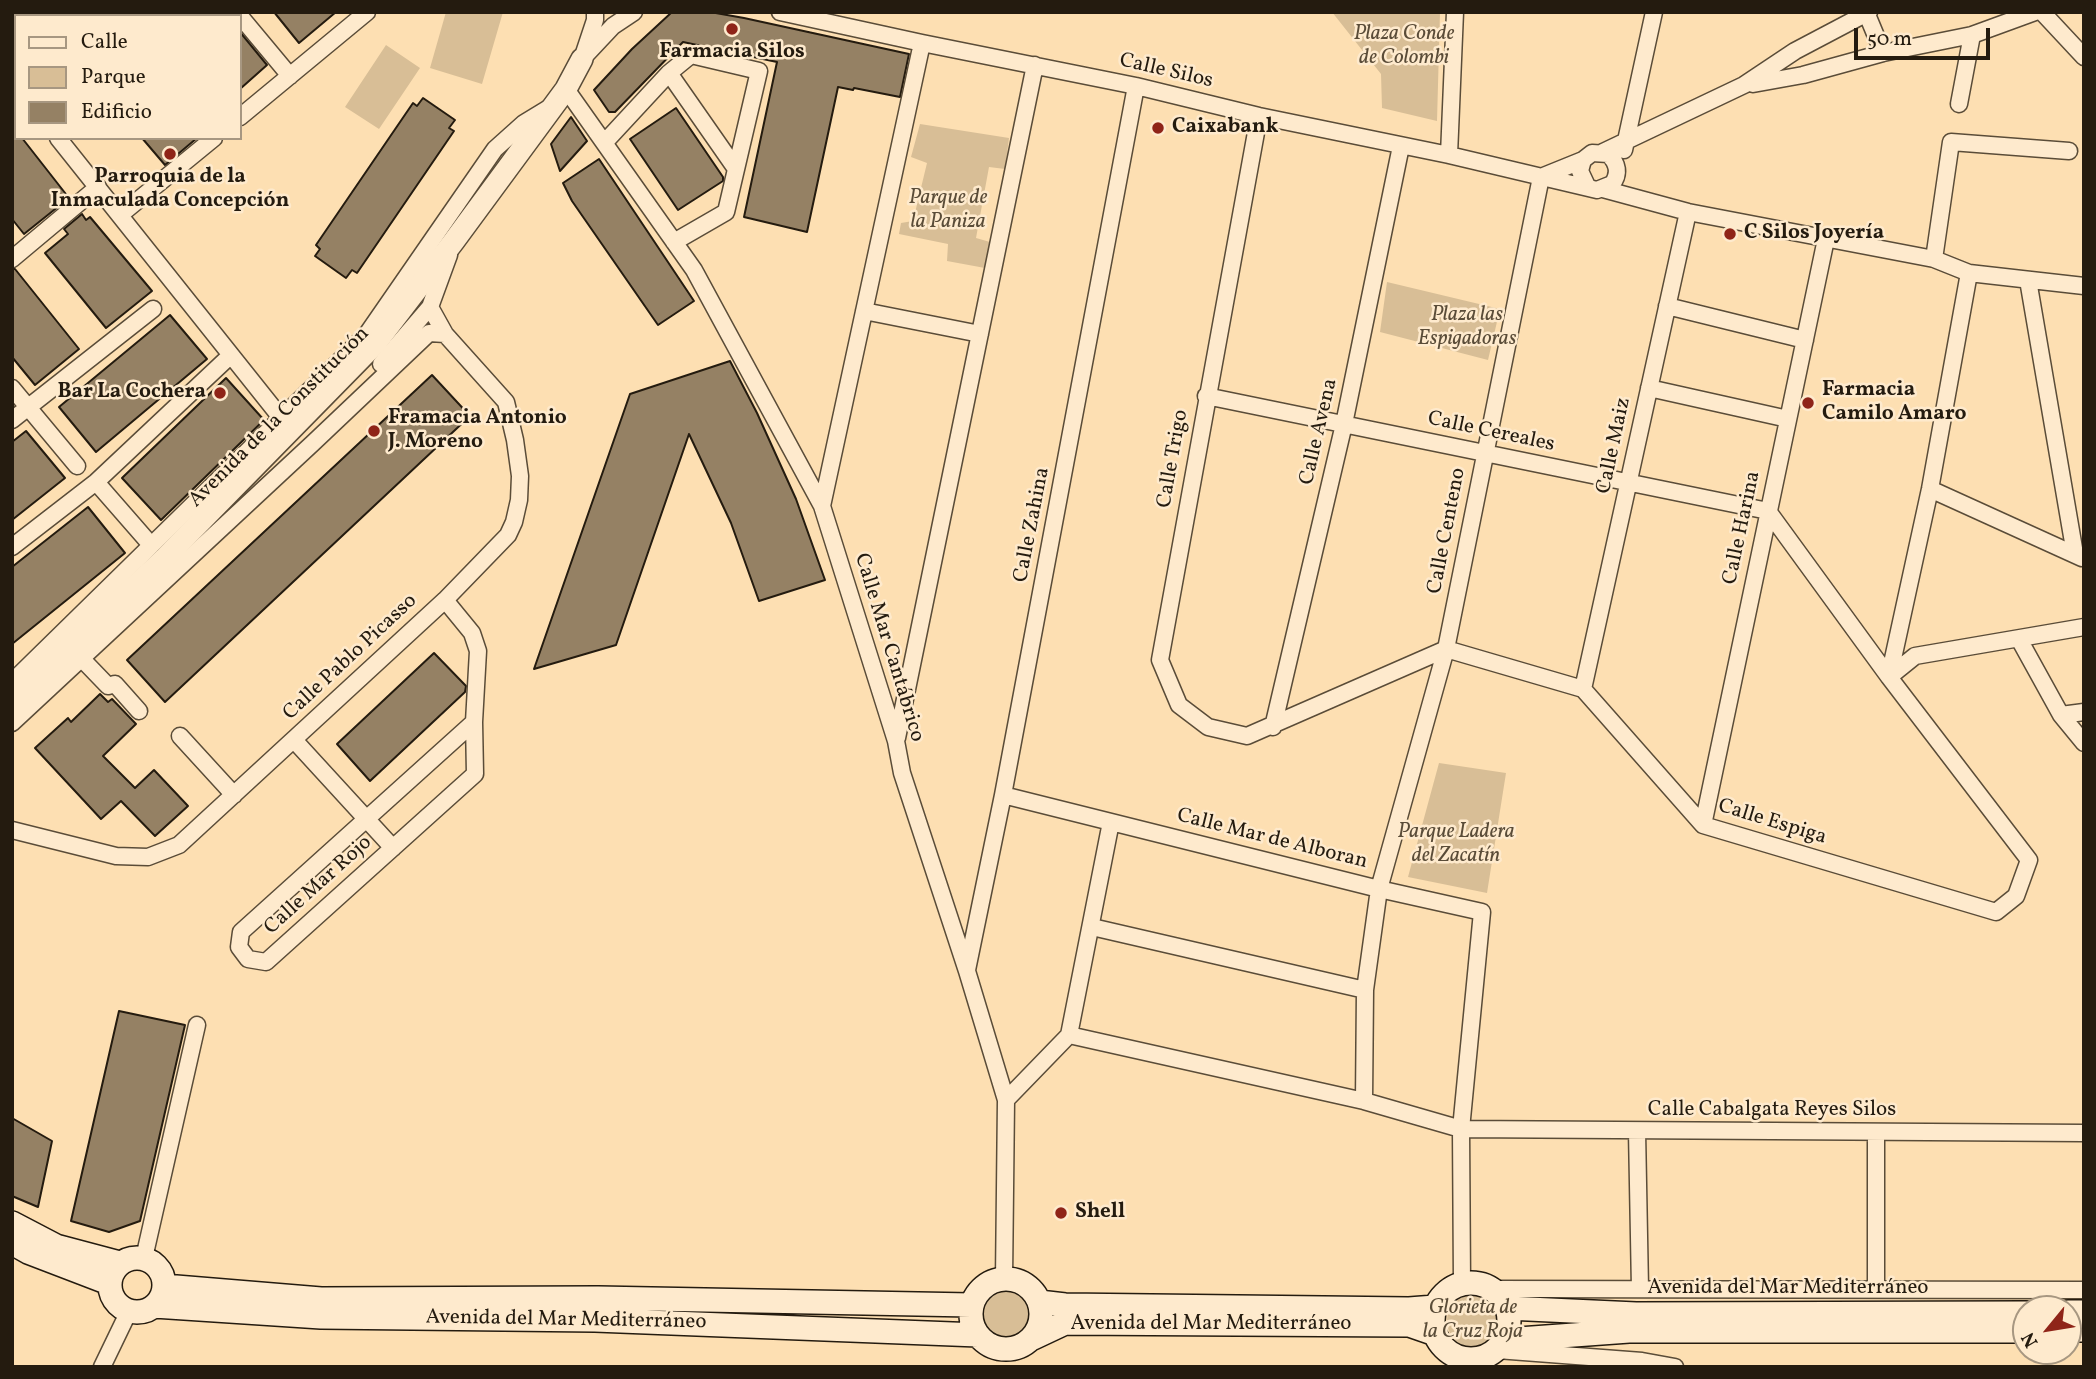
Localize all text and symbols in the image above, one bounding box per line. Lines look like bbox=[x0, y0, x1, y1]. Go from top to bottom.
legend bbox=[14, 14, 242, 140]
scale bar bbox=[1858, 14, 1994, 58]
marker: Farmacia Silos bbox=[724, 21, 740, 37]
park label: Plaza Conde de Colombi bbox=[1354, 22, 1454, 72]
text: 50 m bbox=[1867, 25, 1912, 54]
text: Calle bbox=[81, 28, 128, 57]
place label: Farmacia Silos bbox=[659, 40, 805, 66]
street label: Calle Silos bbox=[1117, 49, 1215, 95]
text: Parque bbox=[81, 63, 146, 92]
text: Edificio bbox=[81, 98, 152, 127]
place label: Caixabank bbox=[1172, 115, 1278, 141]
marker: Caixabank bbox=[1150, 120, 1166, 136]
marker: Parroquia de la Inmaculada Concepción bbox=[162, 146, 178, 162]
place label: Parroquia de la Inmaculada Concepción bbox=[51, 165, 289, 215]
park label: Parque de la Paniza bbox=[909, 186, 987, 236]
place label: C Silos Joyería bbox=[1744, 221, 1884, 247]
marker: C Silos Joyería bbox=[1722, 226, 1738, 242]
park label: Plaza las Espigadoras bbox=[1418, 303, 1516, 353]
street label: Avenida de la Constitución bbox=[184, 322, 376, 514]
street label: Calle Avena bbox=[1296, 376, 1344, 488]
place label: Farmacia Camilo Amaro bbox=[1822, 378, 1967, 428]
place label: Bar La Cochera bbox=[57, 380, 206, 406]
marker: Bar La Cochera bbox=[212, 385, 228, 401]
marker: Farmacia Camilo Amaro bbox=[1800, 395, 1816, 411]
street label: Calle Maiz bbox=[1593, 396, 1637, 496]
place label: Framacia Antonio J. Moreno bbox=[388, 406, 567, 456]
street label: Calle Cereales bbox=[1425, 407, 1557, 459]
street label: Calle Trigo bbox=[1153, 408, 1195, 510]
marker: Framacia Antonio J. Moreno bbox=[366, 423, 382, 439]
street label: Calle Zahina bbox=[1010, 465, 1056, 585]
street label: Calle Centeno bbox=[1423, 466, 1473, 596]
street label: Calle Harina bbox=[1719, 469, 1767, 587]
street label: Calle Mar Cantábrico bbox=[847, 551, 929, 745]
street label: Calle Pablo Picasso bbox=[279, 589, 423, 727]
street label: Calle Espiga bbox=[1715, 795, 1829, 851]
street label: Calle Mar de Alboran bbox=[1174, 804, 1370, 876]
park label: Parque Ladera del Zacatín bbox=[1397, 820, 1515, 870]
street label: Calle Mar Rojo bbox=[260, 831, 378, 941]
street label: Calle Cabalgata Reyes Silos bbox=[1648, 1098, 1896, 1124]
place label: Shell bbox=[1075, 1200, 1125, 1226]
marker: Shell bbox=[1053, 1205, 1069, 1221]
street label: Avenida del Mar Mediterráneo bbox=[1647, 1276, 1929, 1302]
north arrow bbox=[2012, 1295, 2082, 1365]
park label: Glorieta de la Cruz Roja bbox=[1423, 1296, 1523, 1346]
street label: Avenida del Mar Mediterráneo bbox=[425, 1306, 707, 1336]
street label: Avenida del Mar Mediterráneo bbox=[1070, 1312, 1352, 1338]
text: N bbox=[2016, 1327, 2045, 1352]

